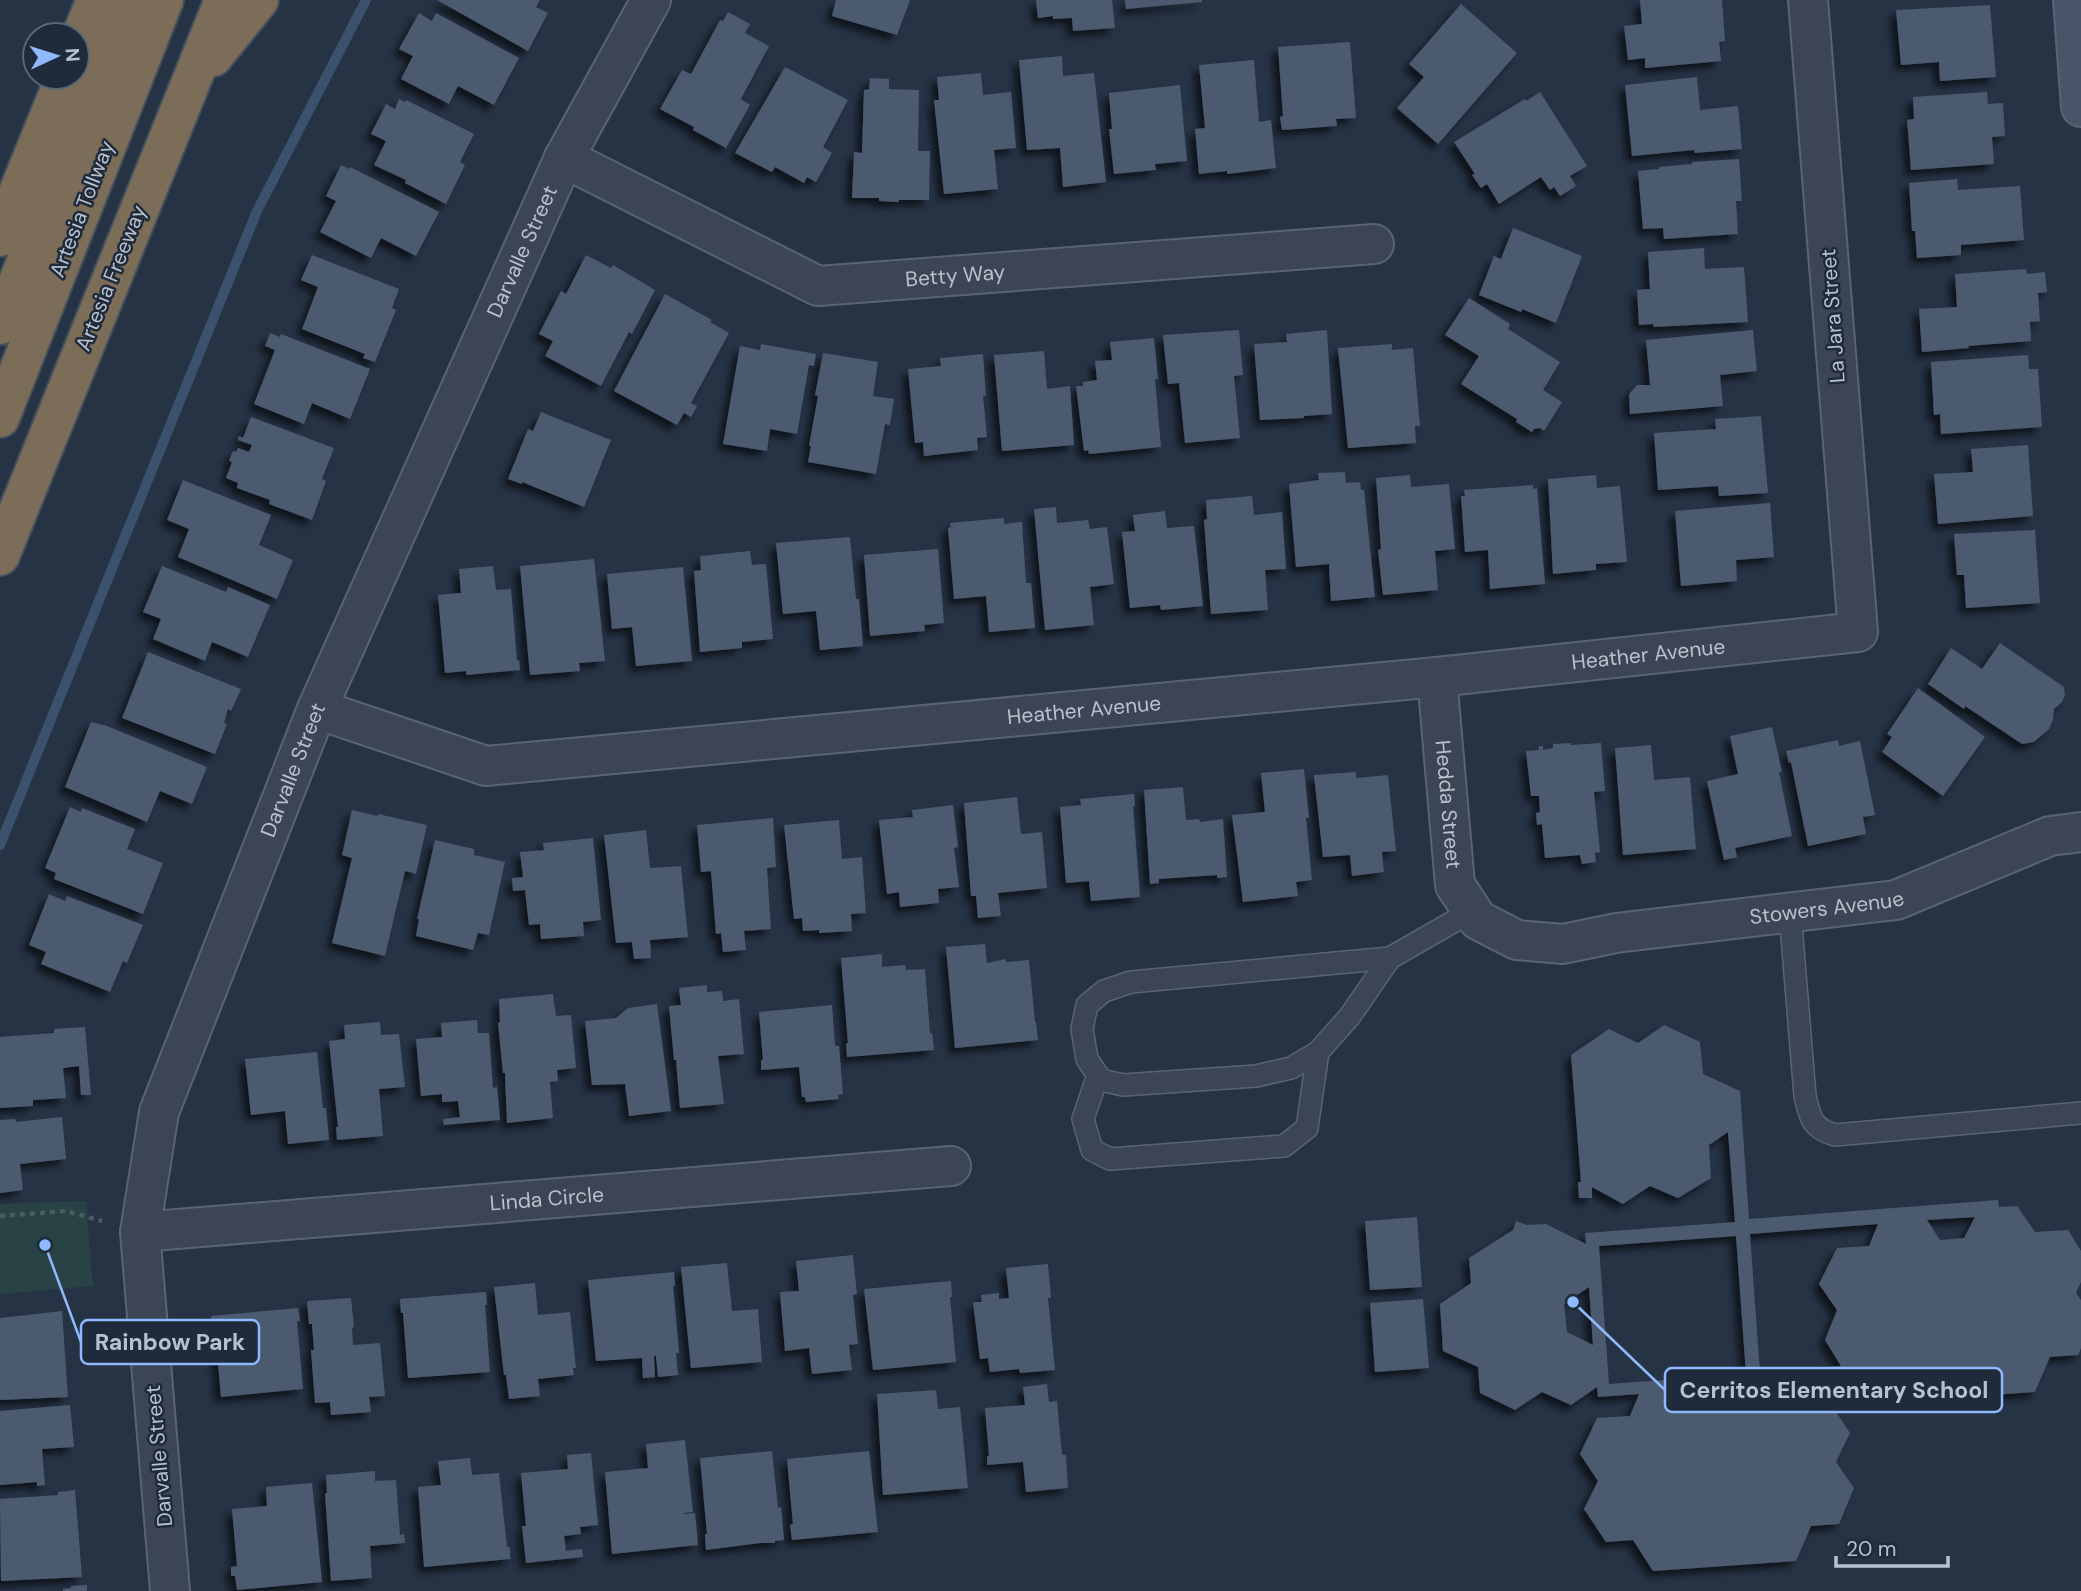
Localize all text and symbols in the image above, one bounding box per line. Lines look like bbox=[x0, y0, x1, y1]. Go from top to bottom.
north arrow bbox=[21, 21, 91, 91]
text: N bbox=[60, 47, 85, 63]
street label: Artesia Tollway bbox=[43, 136, 121, 281]
street label: Darvalle Street bbox=[480, 181, 564, 322]
street label: Artesia Freeway bbox=[69, 201, 153, 355]
street label: La Jara Street bbox=[1814, 248, 1852, 384]
street label: Betty Way bbox=[904, 258, 1006, 293]
street label: Heather Avenue bbox=[1570, 632, 1727, 677]
street label: Heather Avenue bbox=[1006, 689, 1162, 731]
street label: Darvalle Street bbox=[254, 698, 332, 841]
street label: Hedda Street bbox=[1429, 739, 1468, 870]
street label: Stowers Avenue bbox=[1748, 884, 1909, 931]
street label: Linda Circle bbox=[488, 1180, 605, 1218]
callout: Rainbow Park bbox=[81, 1320, 259, 1364]
text: Rainbow Park bbox=[95, 1327, 245, 1357]
callout: Cerritos Elementary School bbox=[1665, 1368, 2002, 1412]
text: Cerritos Elementary School bbox=[1680, 1375, 1988, 1405]
street label: Darvalle Street bbox=[139, 1384, 179, 1528]
scale bar bbox=[1836, 1524, 1948, 1568]
text: 20 m bbox=[1846, 1535, 1897, 1563]

